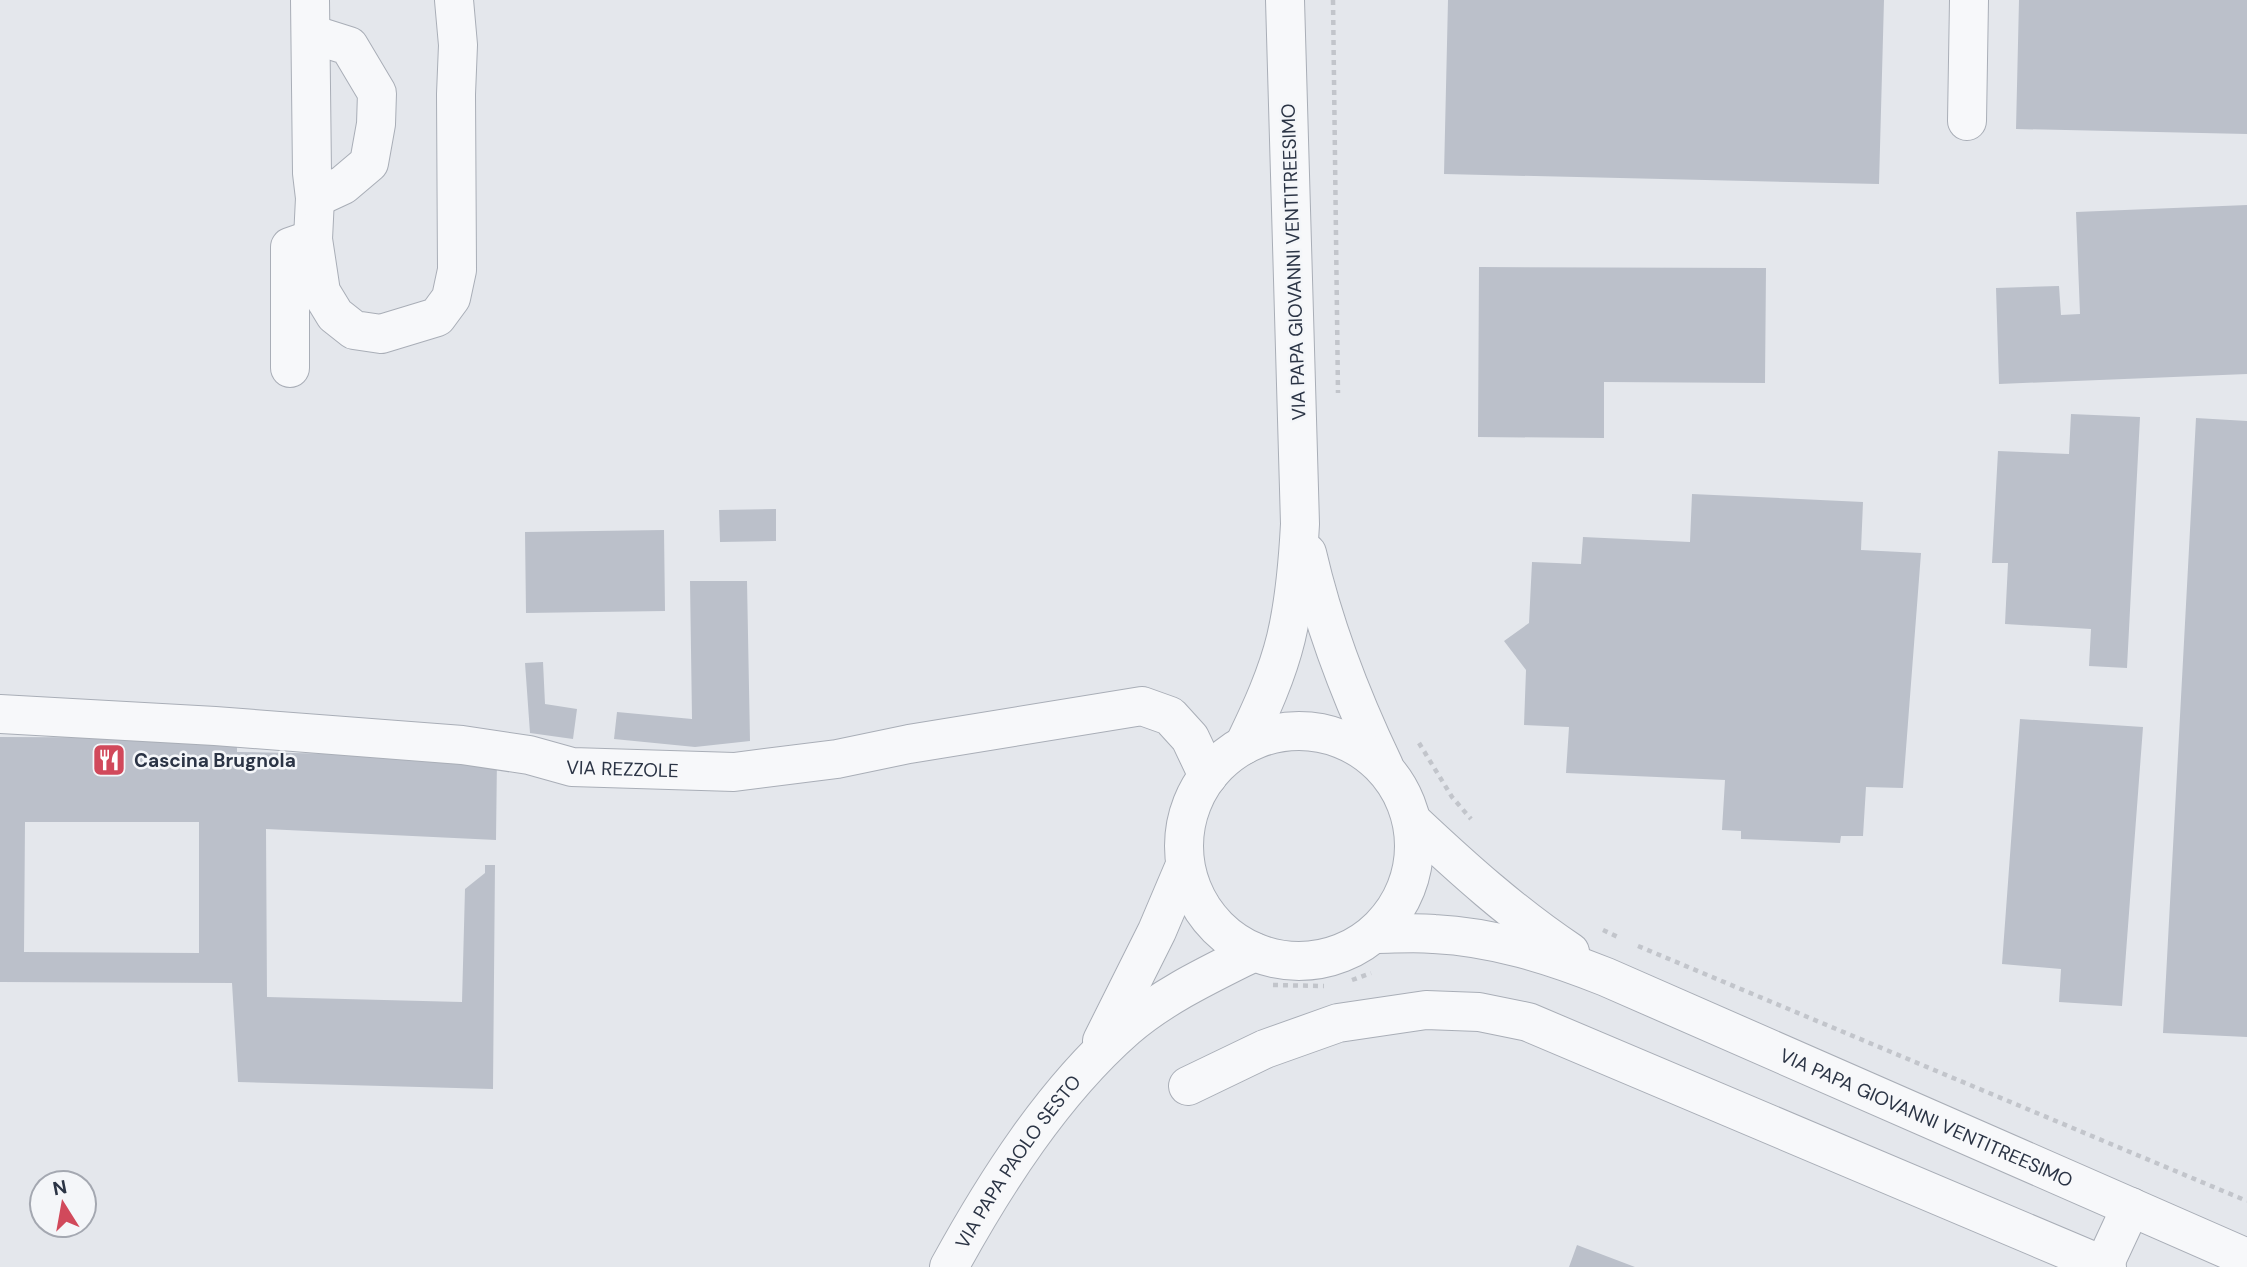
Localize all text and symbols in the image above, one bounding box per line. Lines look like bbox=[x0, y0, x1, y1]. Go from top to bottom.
street label: VIA PAPA GIOVANNI VENTITREESIMO bbox=[1275, 103, 1312, 421]
restaurant icon: Cascina Brugnola bbox=[90, 741, 128, 779]
place label: Cascina Brugnola bbox=[134, 748, 296, 773]
street label: VIA REZZOLE bbox=[566, 755, 679, 783]
street label: VIA PAPA GIOVANNI VENTITREESIMO bbox=[1776, 1043, 2077, 1193]
street label: VIA PAPA PAOLO SESTO bbox=[950, 1070, 1086, 1253]
north arrow bbox=[28, 1169, 98, 1239]
text: N bbox=[51, 1174, 69, 1201]

